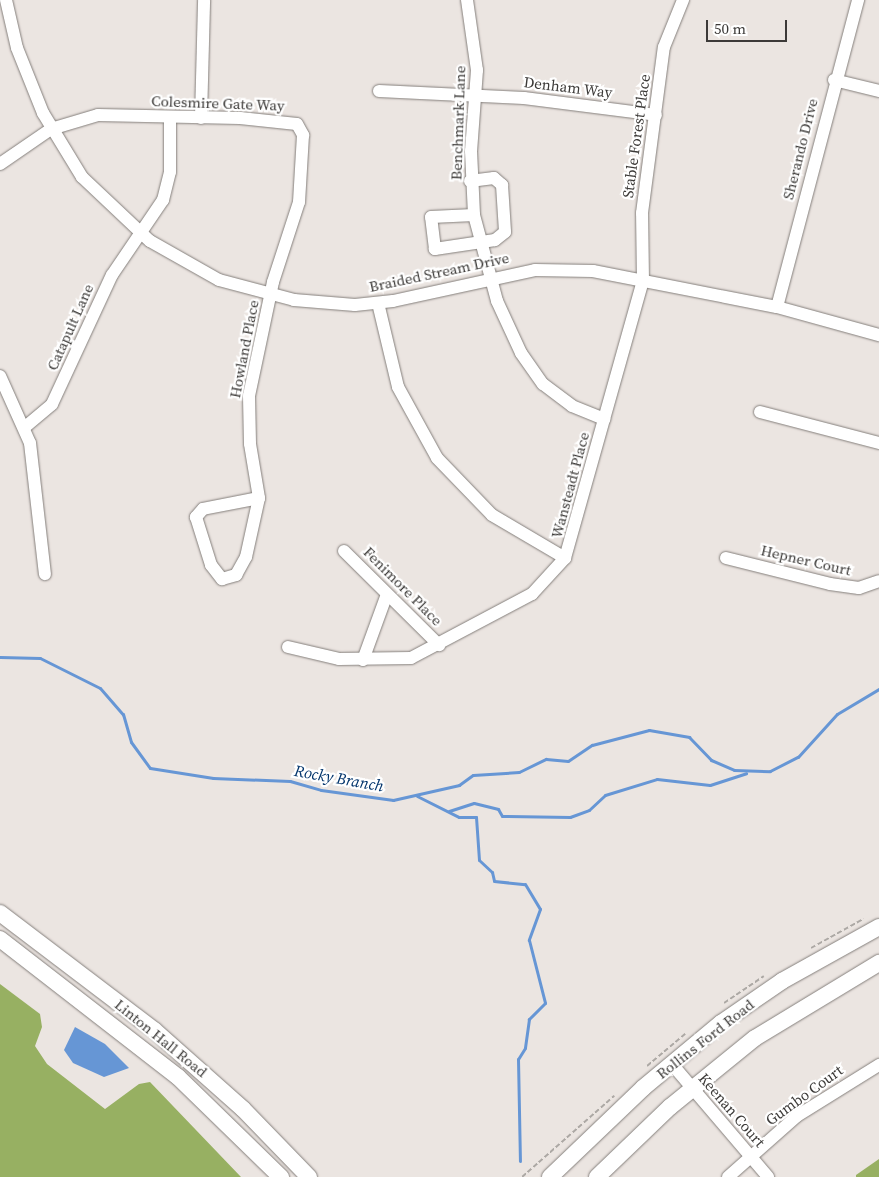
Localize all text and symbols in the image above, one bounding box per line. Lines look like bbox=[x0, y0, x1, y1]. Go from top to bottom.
scale bar bbox=[709, 10, 790, 42]
text: 50 m bbox=[714, 18, 746, 39]
street label: Benchmark Lane bbox=[447, 65, 469, 181]
street label: Denham Way bbox=[522, 73, 614, 101]
street label: Stable Forest Place bbox=[618, 73, 654, 199]
street label: Colesmire Gate Way bbox=[151, 92, 285, 114]
street label: Sherando Drive bbox=[779, 97, 821, 201]
street label: Braided Stream Drive bbox=[367, 248, 511, 296]
street label: Catapult Lane bbox=[43, 281, 97, 373]
street label: Howland Place bbox=[226, 298, 262, 400]
street label: Wansteadt Place bbox=[547, 430, 593, 540]
street label: Hepner Court bbox=[759, 541, 853, 579]
street label: Fenimore Place bbox=[360, 543, 446, 629]
water label: Rocky Branch bbox=[293, 761, 385, 795]
street label: Linton Hall Road bbox=[111, 995, 211, 1081]
street label: Rollins Ford Road bbox=[653, 995, 757, 1083]
street label: Gumbo Court bbox=[762, 1061, 846, 1129]
street label: Keenan Court bbox=[695, 1069, 769, 1151]

